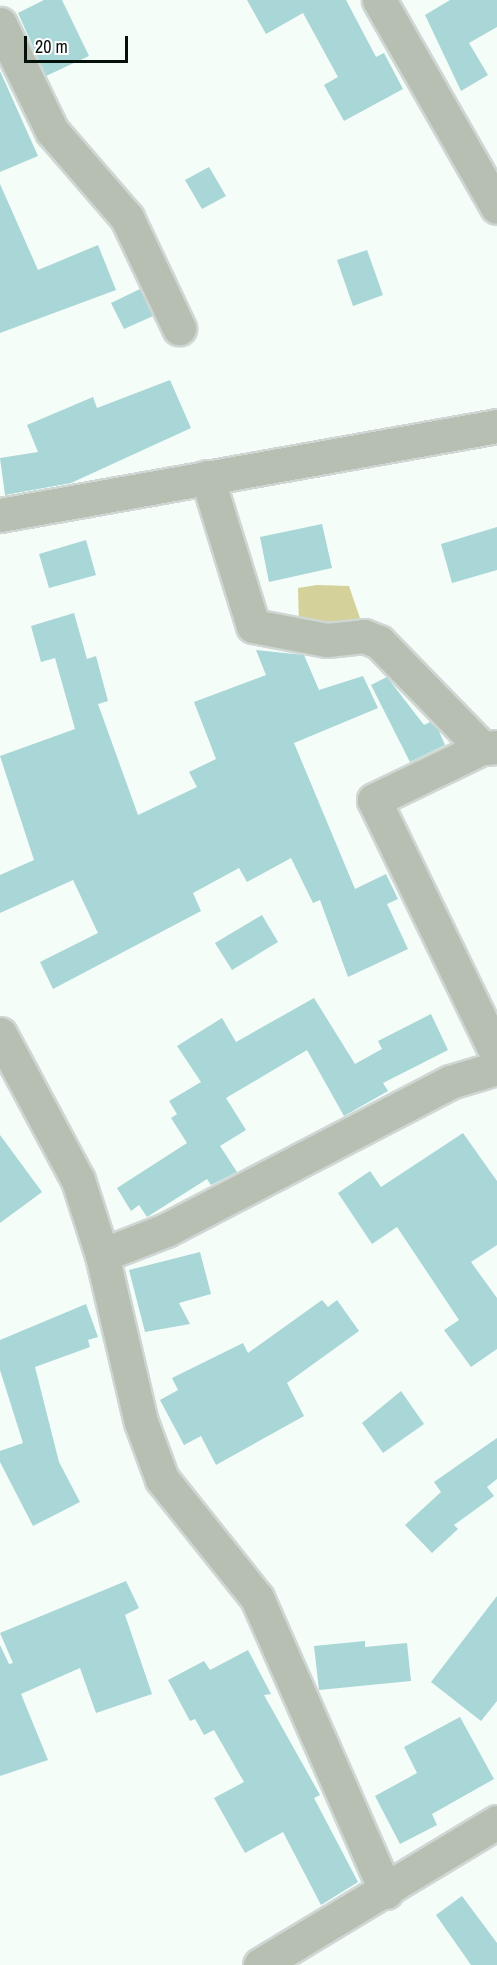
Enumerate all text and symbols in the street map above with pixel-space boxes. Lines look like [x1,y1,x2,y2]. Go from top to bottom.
scale bar [27,24,130,62]
text: 20 m [35,34,68,59]

